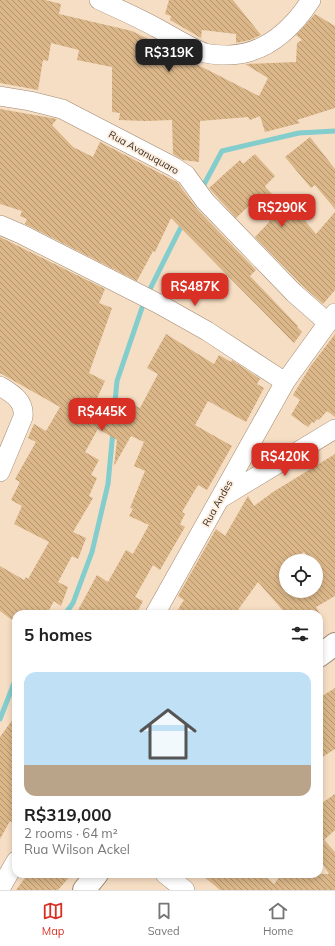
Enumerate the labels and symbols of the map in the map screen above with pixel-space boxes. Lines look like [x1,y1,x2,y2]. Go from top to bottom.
pin: R$319K [136,39,202,73]
street label: Rua Avanuquaro [106,128,181,177]
pin: R$290K [249,194,315,228]
pin: R$487K [162,273,228,307]
pin: R$445K [69,398,135,432]
pin: R$420K [252,443,318,477]
street label: Rua Andes [199,478,235,529]

